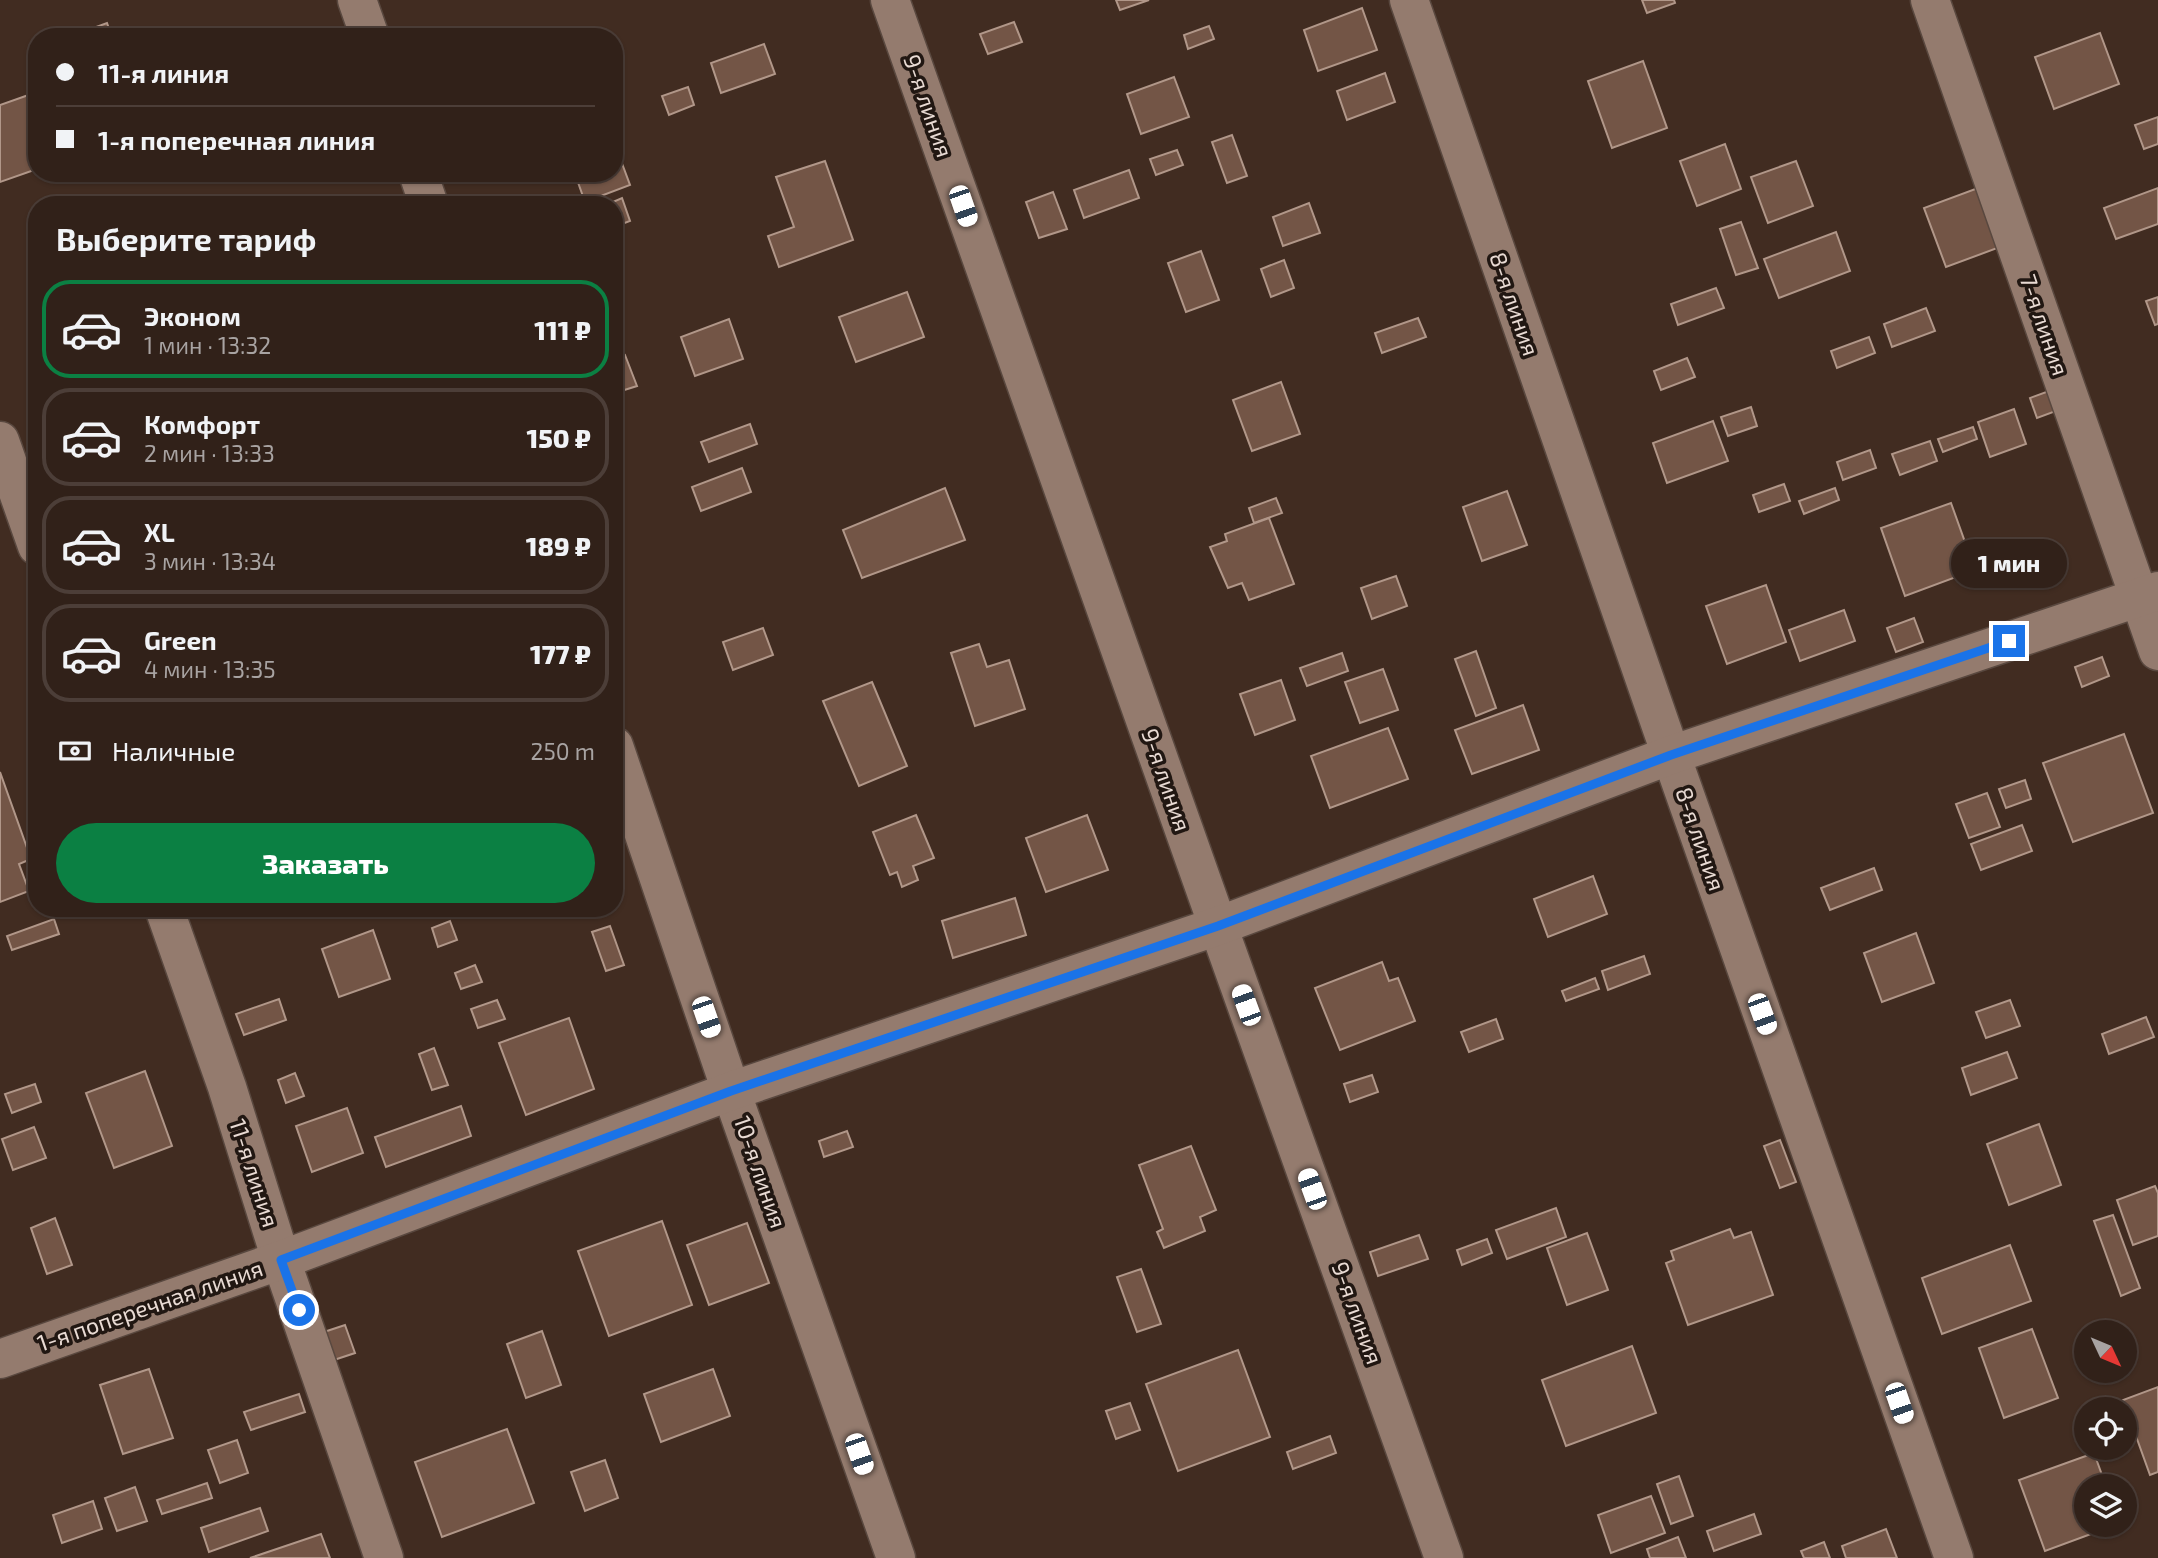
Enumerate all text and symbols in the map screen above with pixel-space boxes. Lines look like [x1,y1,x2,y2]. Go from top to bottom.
street label: 9-я линия [898,51,960,161]
text: 11-я линия [98,57,229,88]
text: 1-я поперечная линия [98,124,375,155]
car [947,183,980,229]
text: Выберите тариф [56,219,316,257]
street label: 8-я линия [1484,248,1546,359]
street label: 7-я линия [2015,270,2075,379]
icon: car [60,298,123,361]
text: Эконом [144,300,241,331]
text: 111 ₽ [534,314,591,345]
text: 1 мин · 13:32 [144,331,271,359]
icon: car [60,406,123,469]
text: Комфорт [144,408,260,439]
text: 150 ₽ [526,422,591,453]
text: 2 мин · 13:33 [144,439,275,467]
icon: car [60,514,123,577]
text: XL [144,516,175,547]
text: 189 ₽ [526,530,591,561]
callout: 1 мин [1951,540,2067,588]
text: 3 мин · 13:34 [144,547,276,575]
text: 1 мин [1978,549,2040,577]
icon: car [60,622,123,685]
text: Green [144,624,217,655]
route end [1993,625,2025,657]
text: 177 ₽ [530,638,591,669]
text: 4 мин · 13:35 [144,655,276,683]
street label: 9-я линия [1136,725,1198,835]
icon: cash [56,732,94,770]
text: Наличные [112,735,235,766]
text: 250 m [531,737,595,765]
street label: 8-я линия [1670,783,1732,894]
button: Заказать [56,823,595,903]
car [1229,982,1264,1028]
car [1745,991,1780,1037]
car [690,994,723,1040]
street label: 10-я линия [729,1112,793,1231]
street label: 11-я линия [224,1115,286,1230]
car [1295,1166,1330,1212]
street label: 1-я поперечная линия [33,1253,266,1357]
street label: 9-я линия [1327,1258,1389,1368]
route start [283,1294,315,1326]
north arrow [2074,1320,2137,1382]
map controls [2074,1320,2137,1537]
car [1883,1380,1916,1426]
button: locate [2074,1397,2137,1460]
car [843,1431,876,1477]
button: layers [2074,1474,2137,1537]

